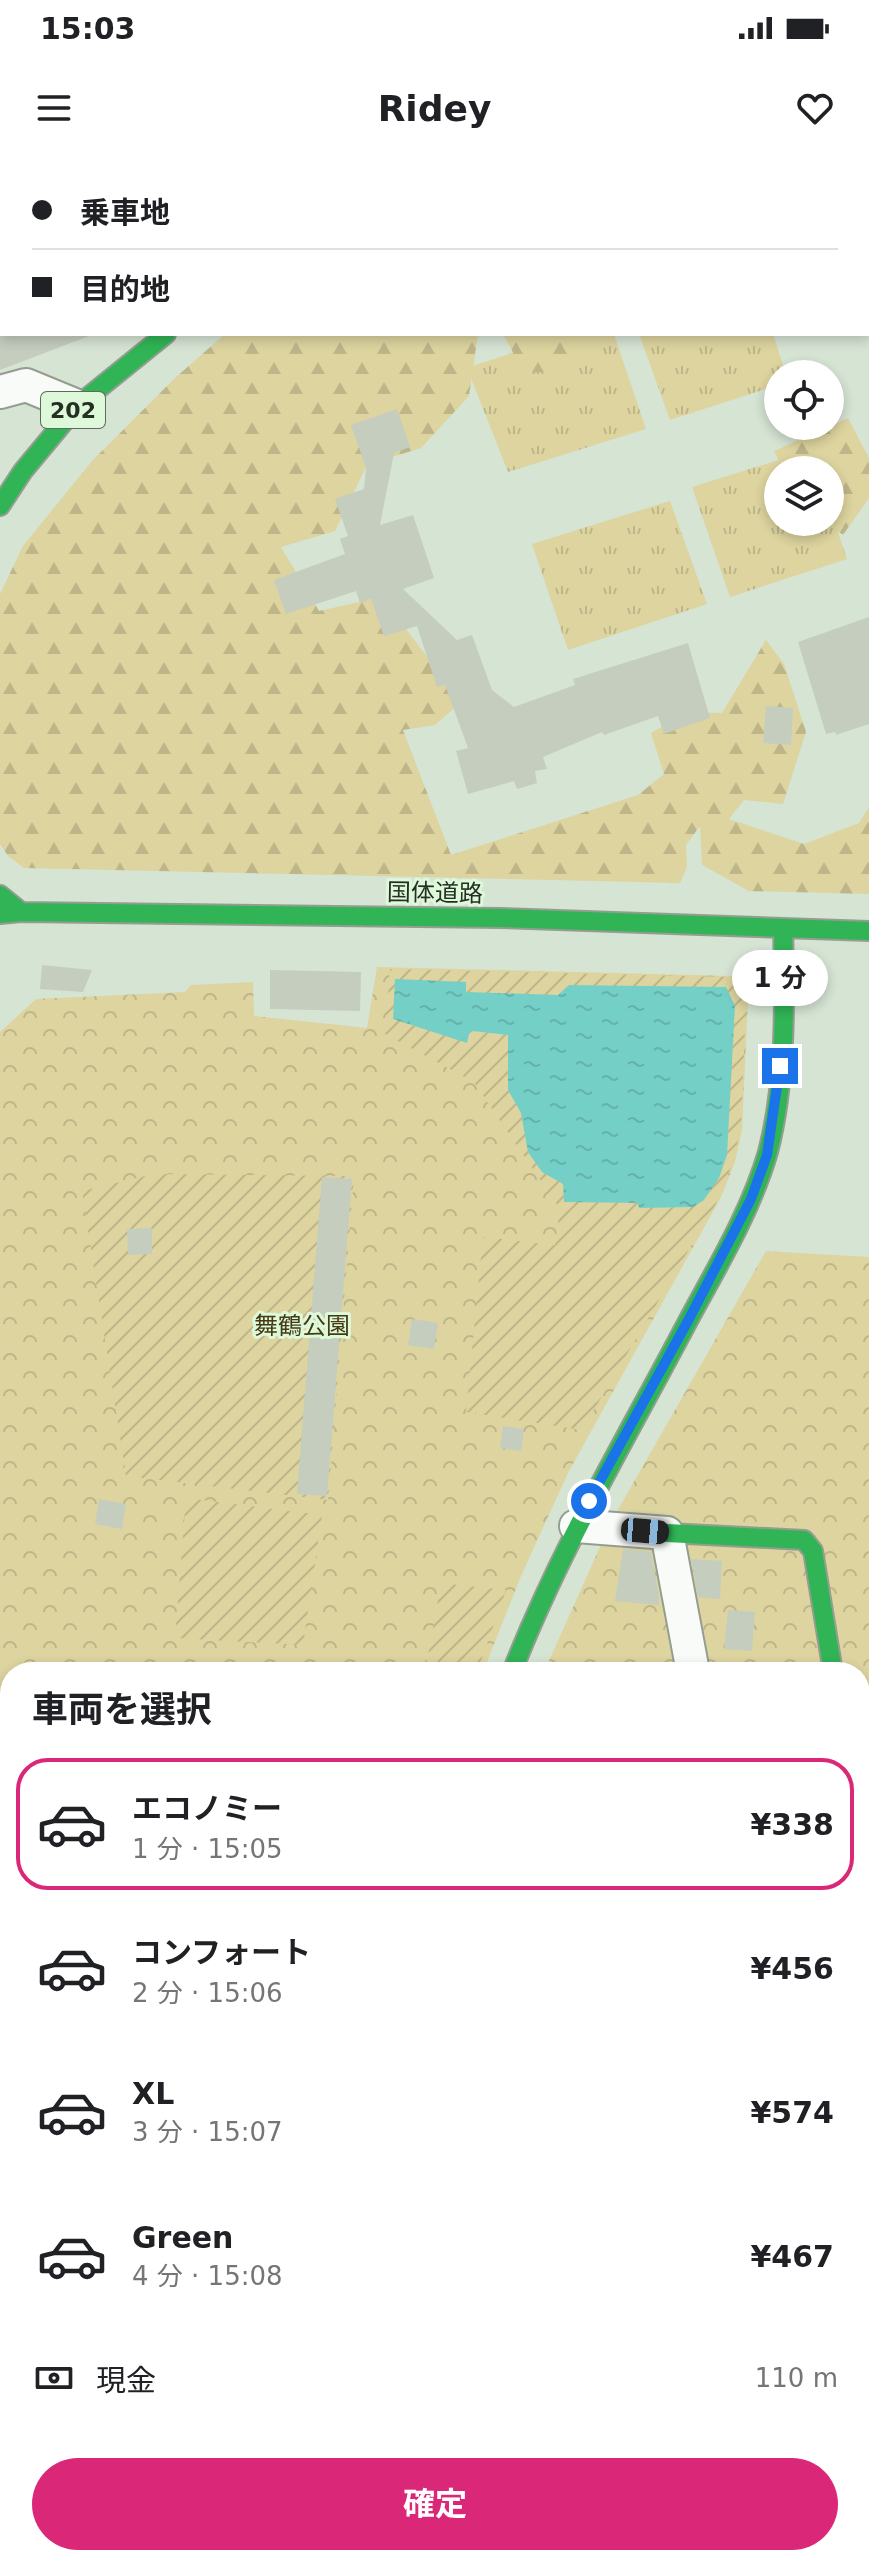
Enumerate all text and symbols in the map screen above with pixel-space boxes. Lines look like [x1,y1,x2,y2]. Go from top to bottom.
text: 15:03 [40,11,136,46]
icon: menu [32,86,76,130]
icon: heart [793,86,837,130]
text: Ridey [378,88,491,129]
text: 乗車地 [80,195,170,230]
text: 目的地 [80,272,170,307]
map controls [764,360,844,536]
button: locate [764,360,844,440]
road number: 202 [41,392,105,428]
button: layers [764,456,844,536]
street label: 国体道路 [387,878,483,908]
callout: 1 分 [732,950,828,1006]
text: 1 分 [753,963,807,993]
route end [762,1048,798,1084]
park label: 舞鶴公園 [254,1312,350,1340]
route start [571,1483,607,1519]
car [620,1517,670,1545]
text: 車両を選択 [32,1689,212,1730]
icon: car [36,1788,108,1860]
text: エコノミー [132,1791,282,1826]
text: ¥338 [751,1807,834,1842]
text: 1 分 · 15:05 [132,1834,283,1864]
icon: car [36,1932,108,2004]
text: コンフォート [132,1935,311,1970]
text: ¥456 [751,1951,834,1986]
text: 2 分 · 15:06 [132,1978,283,2008]
icon: car [36,2076,108,2148]
text: XL [132,2076,174,2111]
text: ¥574 [751,2095,834,2130]
text: 3 分 · 15:07 [132,2117,283,2147]
icon: car [36,2220,108,2292]
text: Green [132,2220,233,2255]
text: ¥467 [751,2239,834,2274]
text: 4 分 · 15:08 [132,2261,283,2291]
icon: cash [32,2356,76,2400]
text: 現金 [96,2363,156,2398]
text: 110 m [755,2363,838,2393]
button: 確定 [32,2458,838,2550]

